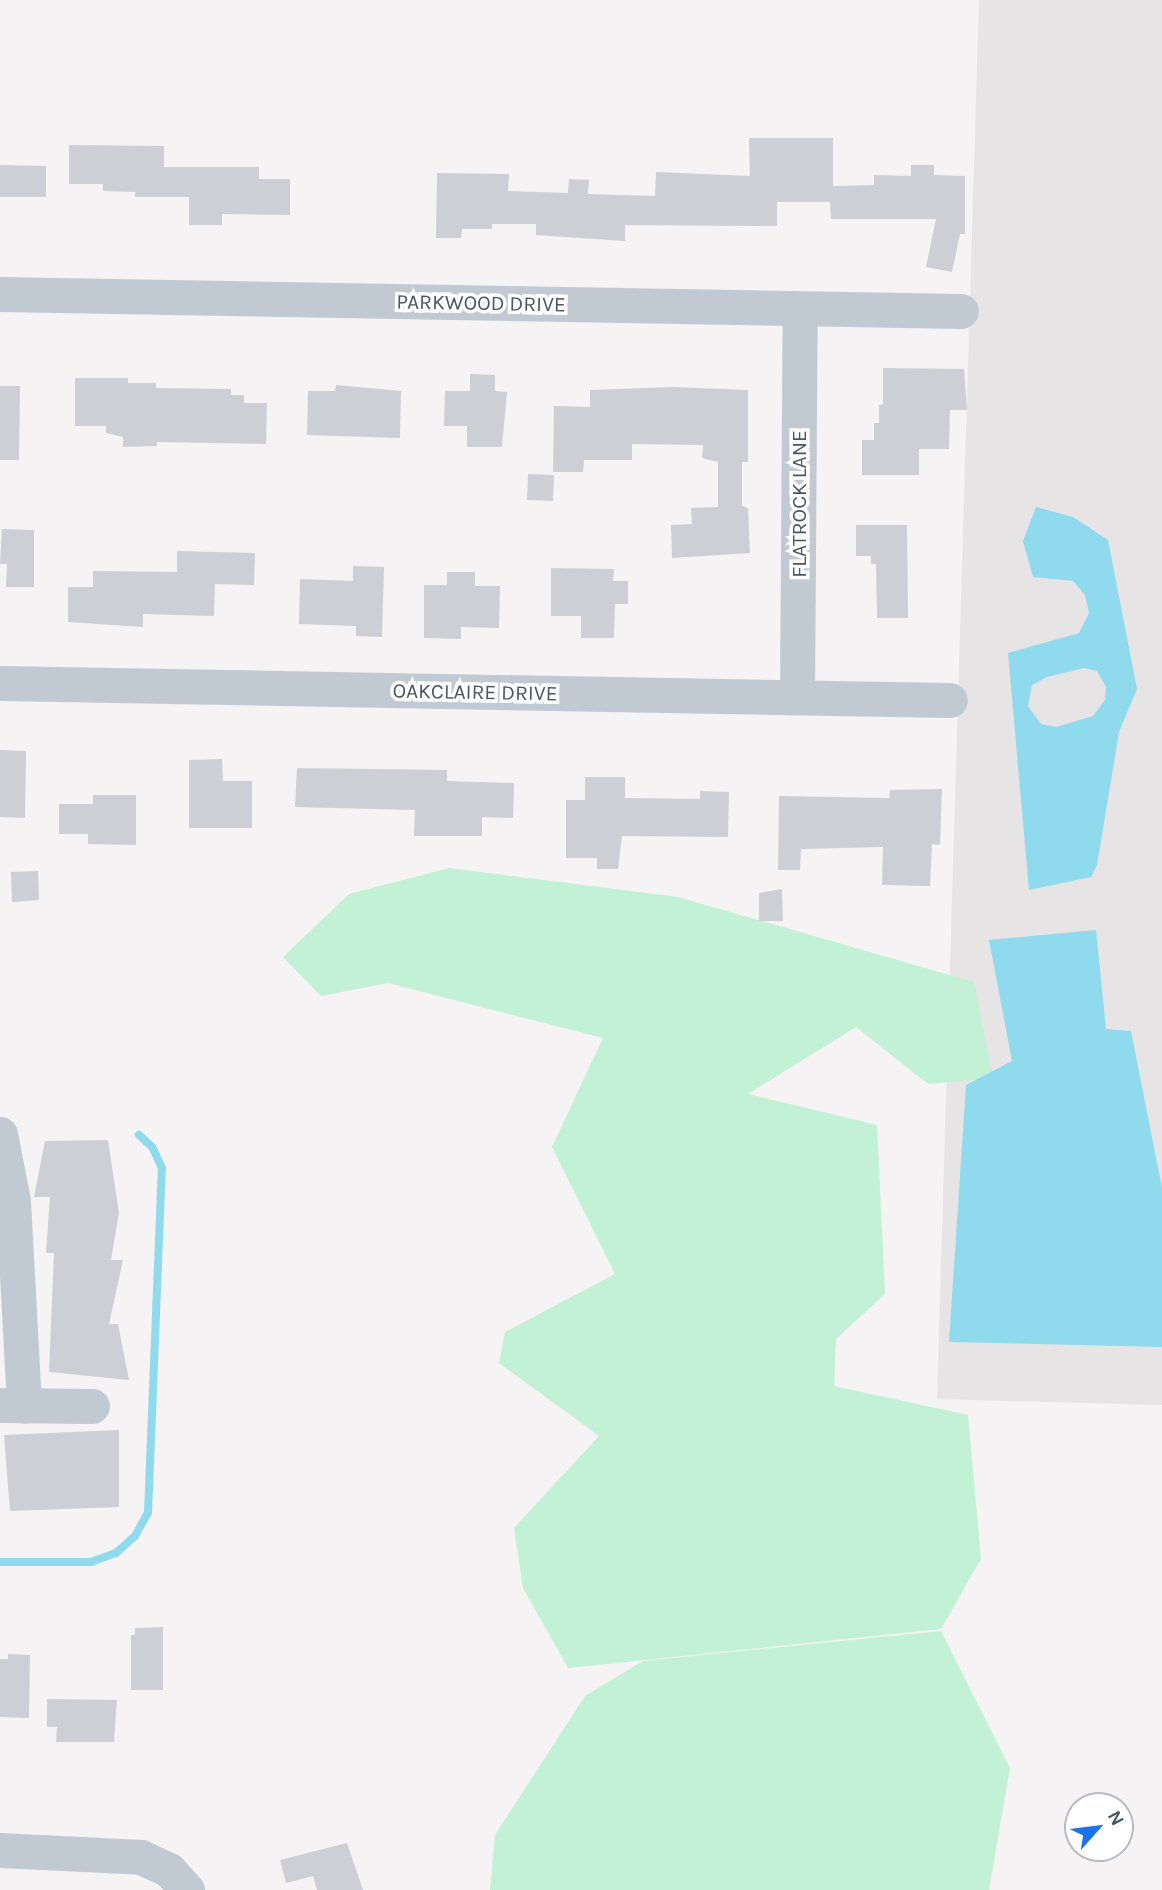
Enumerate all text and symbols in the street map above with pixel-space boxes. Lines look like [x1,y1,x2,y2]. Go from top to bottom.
street label: PARKWOOD DRIVE [396,289,566,317]
street label: FLATROCK LANE [786,430,812,578]
street label: OAKCLAIRE DRIVE [392,678,558,706]
north arrow [1064,1792,1134,1862]
text: N [1103,1807,1129,1829]

